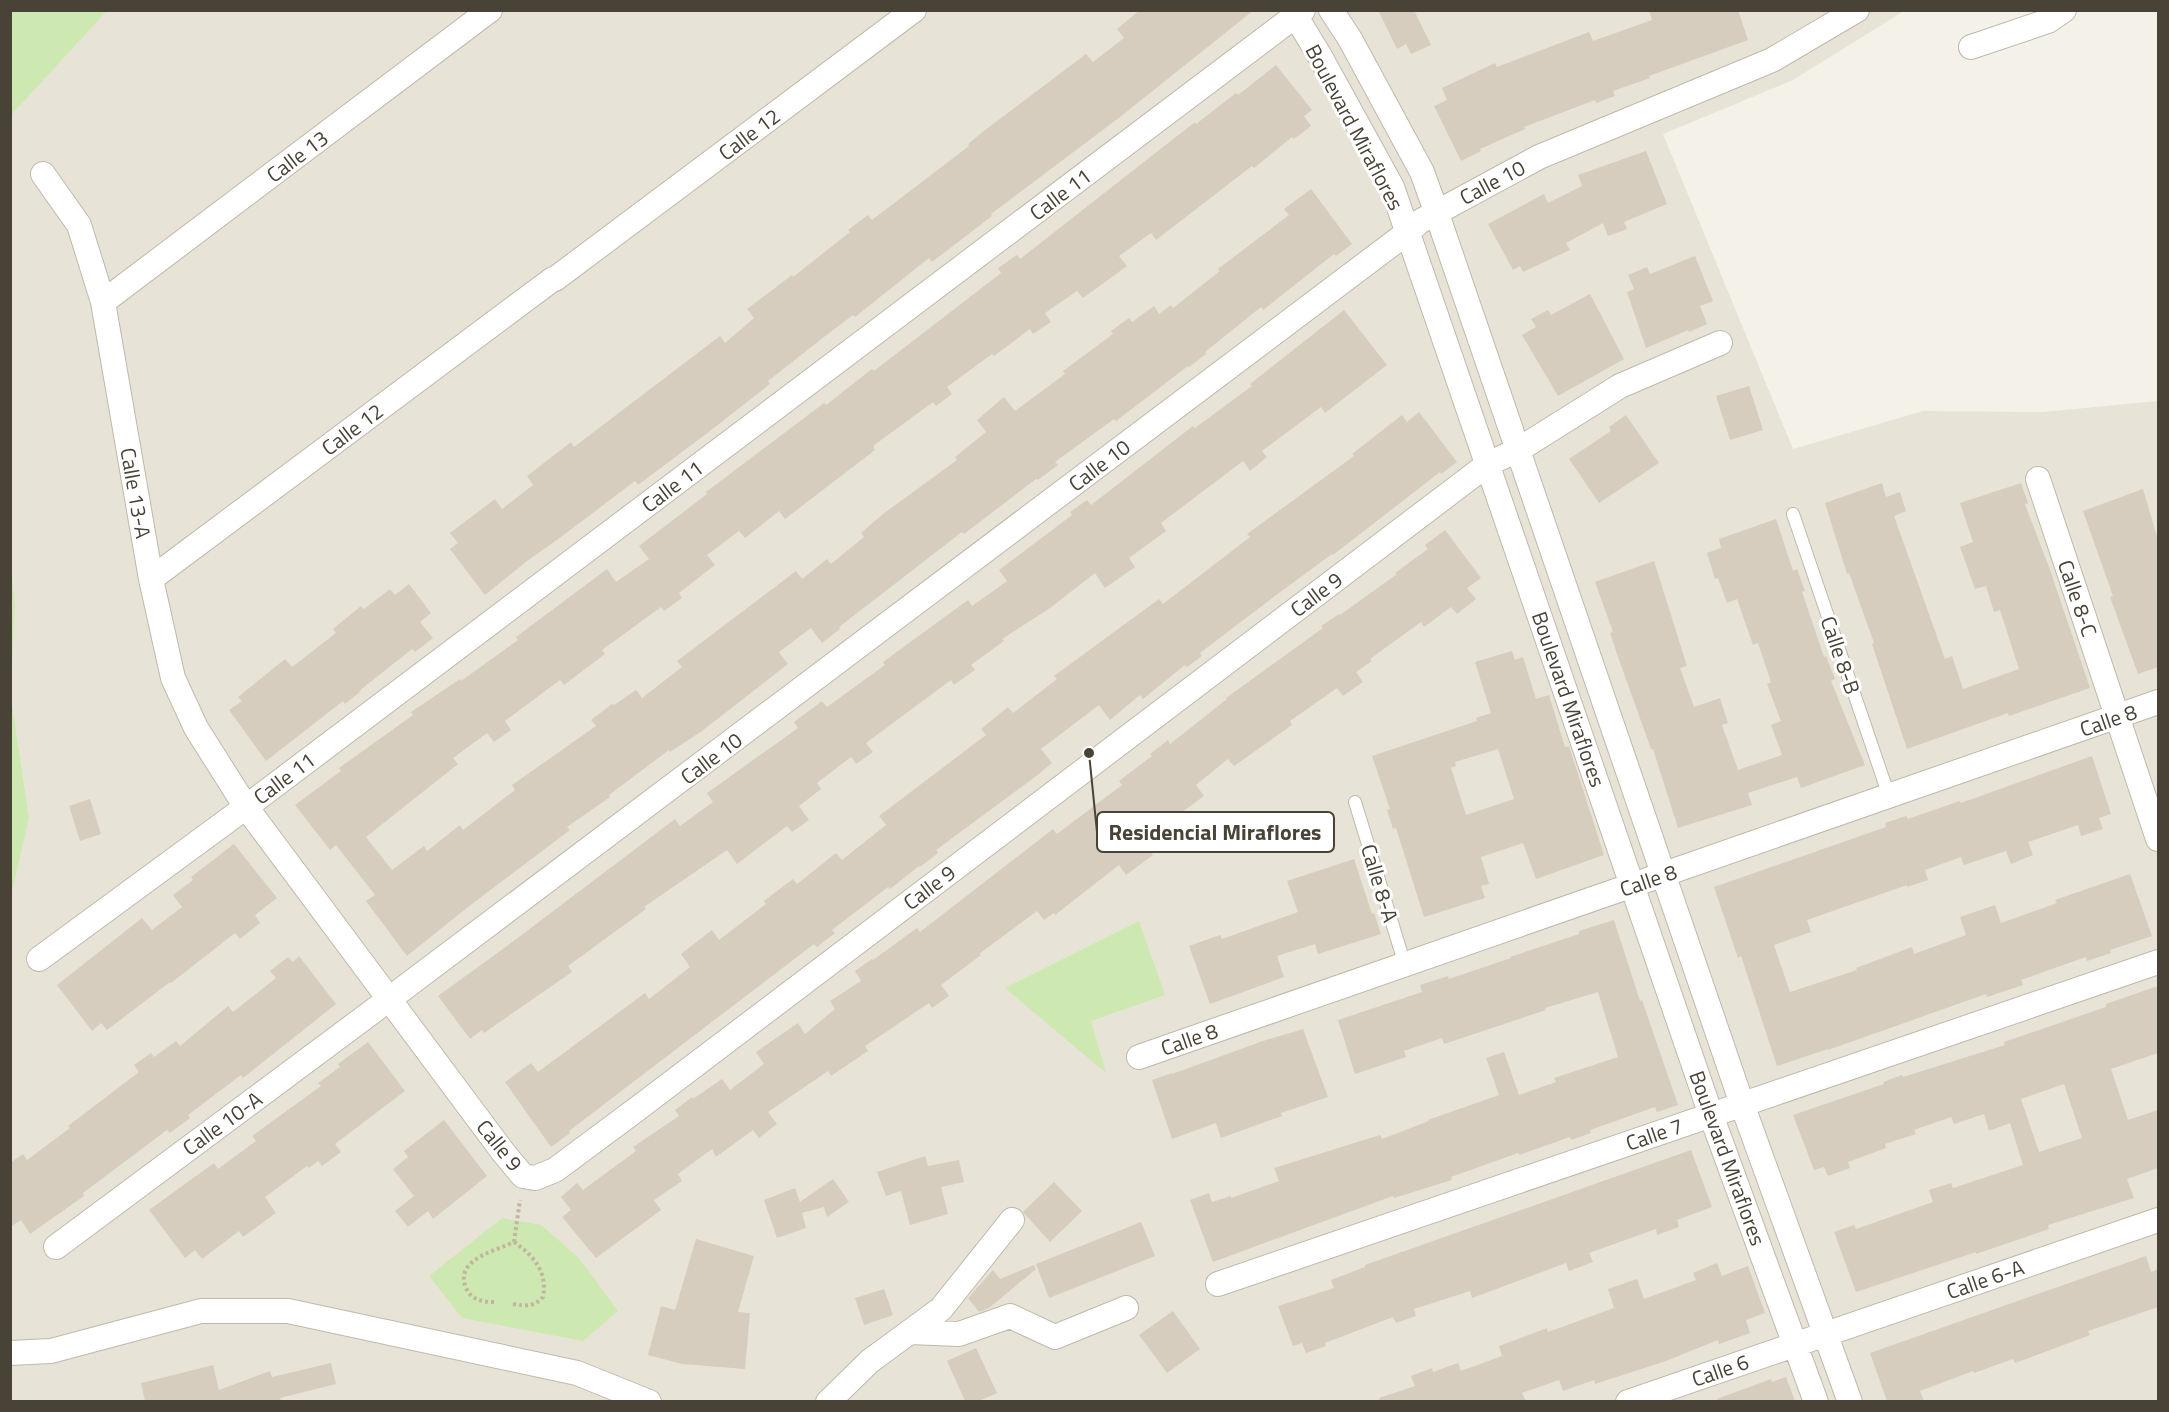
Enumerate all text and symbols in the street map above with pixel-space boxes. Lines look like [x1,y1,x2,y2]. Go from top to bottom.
street label: Boulevard Miraflores [1298,38,1412,216]
street label: Calle 12 [711,100,787,168]
street label: Calle 13 [259,122,335,190]
street label: Calle 10 [1453,151,1531,213]
street label: Calle 11 [1022,160,1098,228]
street label: Calle 12 [314,395,390,463]
street label: Calle 10 [1061,431,1137,499]
street label: Calle 13-A [112,445,160,541]
street label: Calle 11 [634,452,710,520]
street label: Calle 8-C [2050,555,2106,641]
street label: Calle 9 [1283,564,1349,624]
street label: Boulevard Miraflores [1524,607,1614,791]
street label: Calle 8-B [1813,612,1869,698]
street label: Calle 8 [2075,695,2141,745]
street label: Calle 10 [673,724,749,792]
street label: Calle 11 [246,744,322,812]
callout: Residencial Miraflores [1097,812,1334,852]
text: Residencial Miraflores [1109,815,1321,849]
street label: Calle 8-A [1353,840,1407,926]
street label: Calle 8 [1615,855,1681,905]
street label: Calle 9 [896,857,962,917]
street label: Calle 8 [1156,1014,1222,1064]
street label: Boulevard Miraflores [1682,1066,1774,1250]
street label: Calle 10-A [175,1083,269,1163]
street label: Calle 7 [1621,1109,1687,1159]
street label: Calle 9 [469,1112,531,1178]
street label: Calle 6-A [1942,1251,2029,1307]
street label: Calle 6 [1687,1345,1753,1395]

